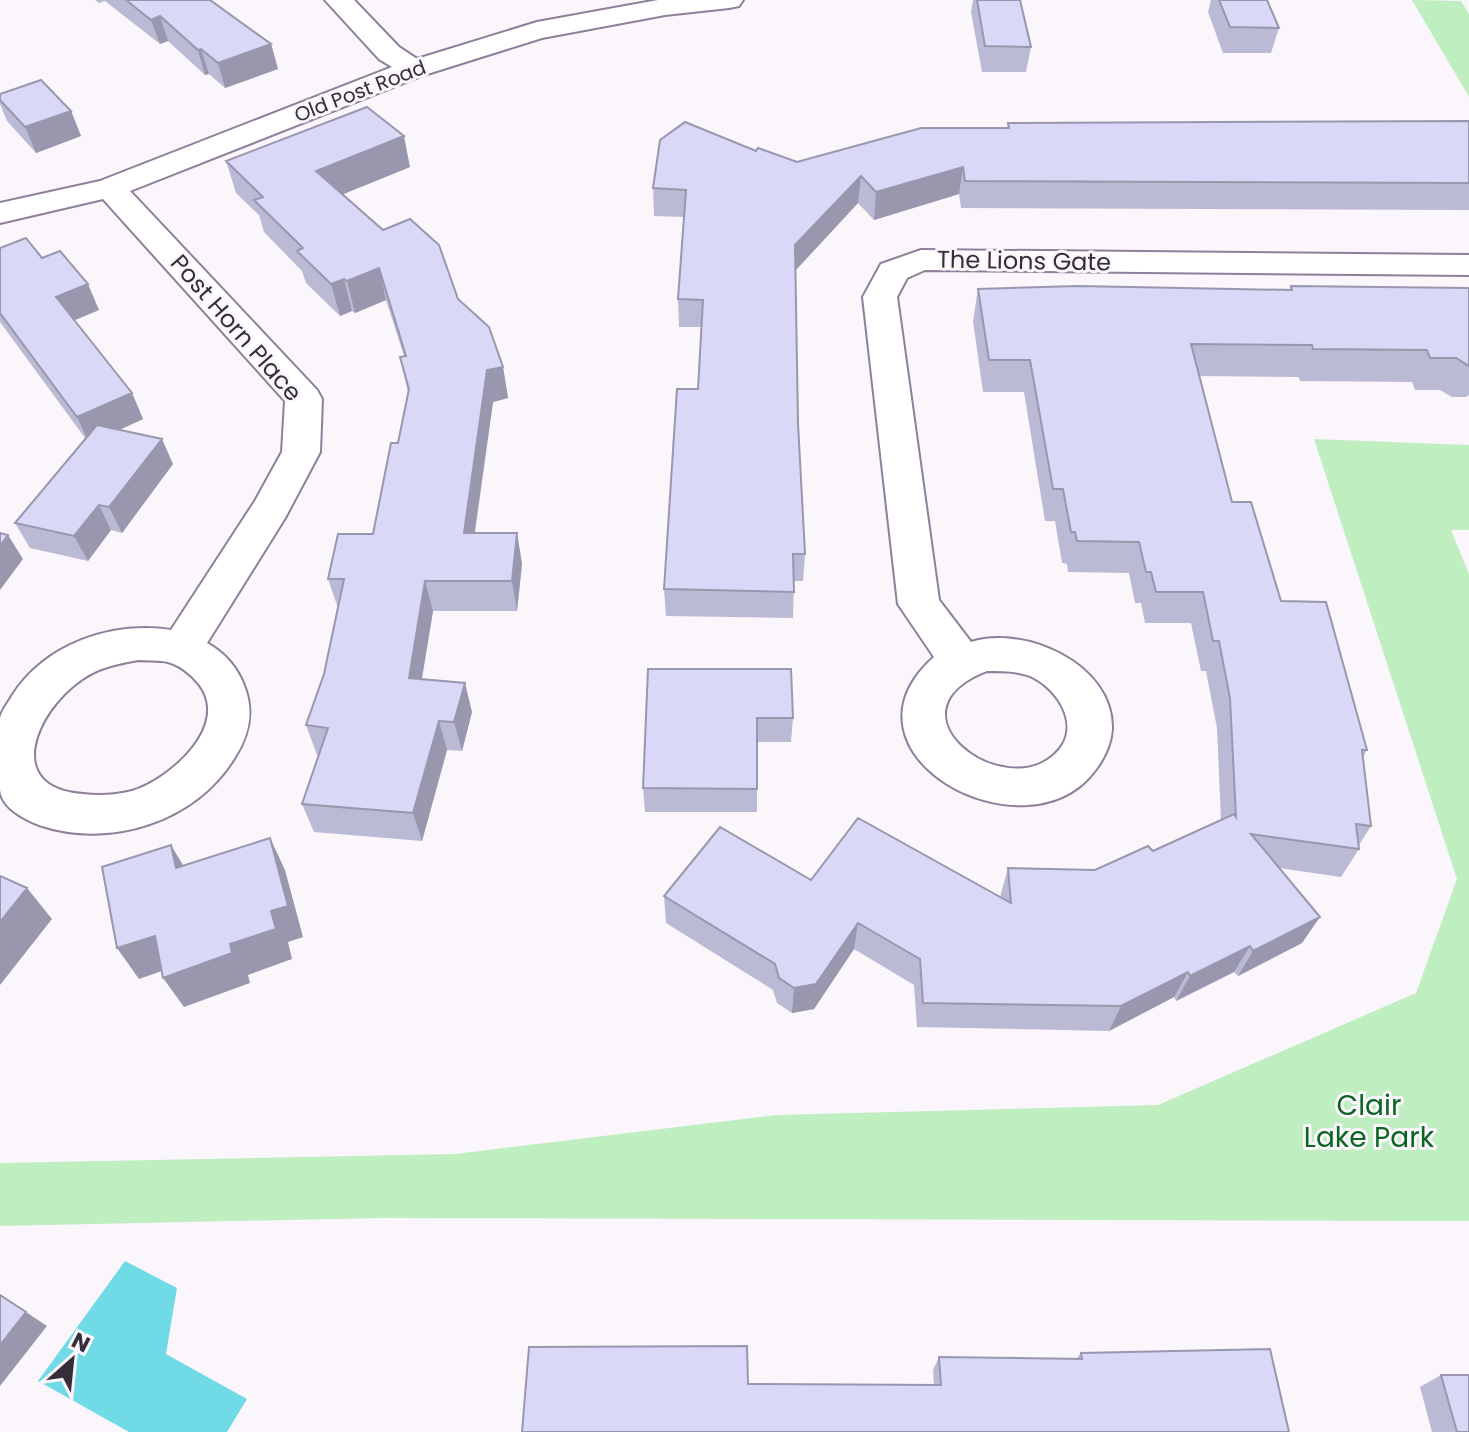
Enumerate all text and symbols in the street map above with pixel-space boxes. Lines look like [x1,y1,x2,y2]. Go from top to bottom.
street label: Old Post Road [290,53,430,129]
street label: The Lions Gate [937,242,1111,279]
street label: Post Horn Place [163,247,310,408]
park label: Clair Lake Park [1304,1086,1435,1157]
north arrow [32,1320,112,1400]
text: N [66,1325,95,1360]

